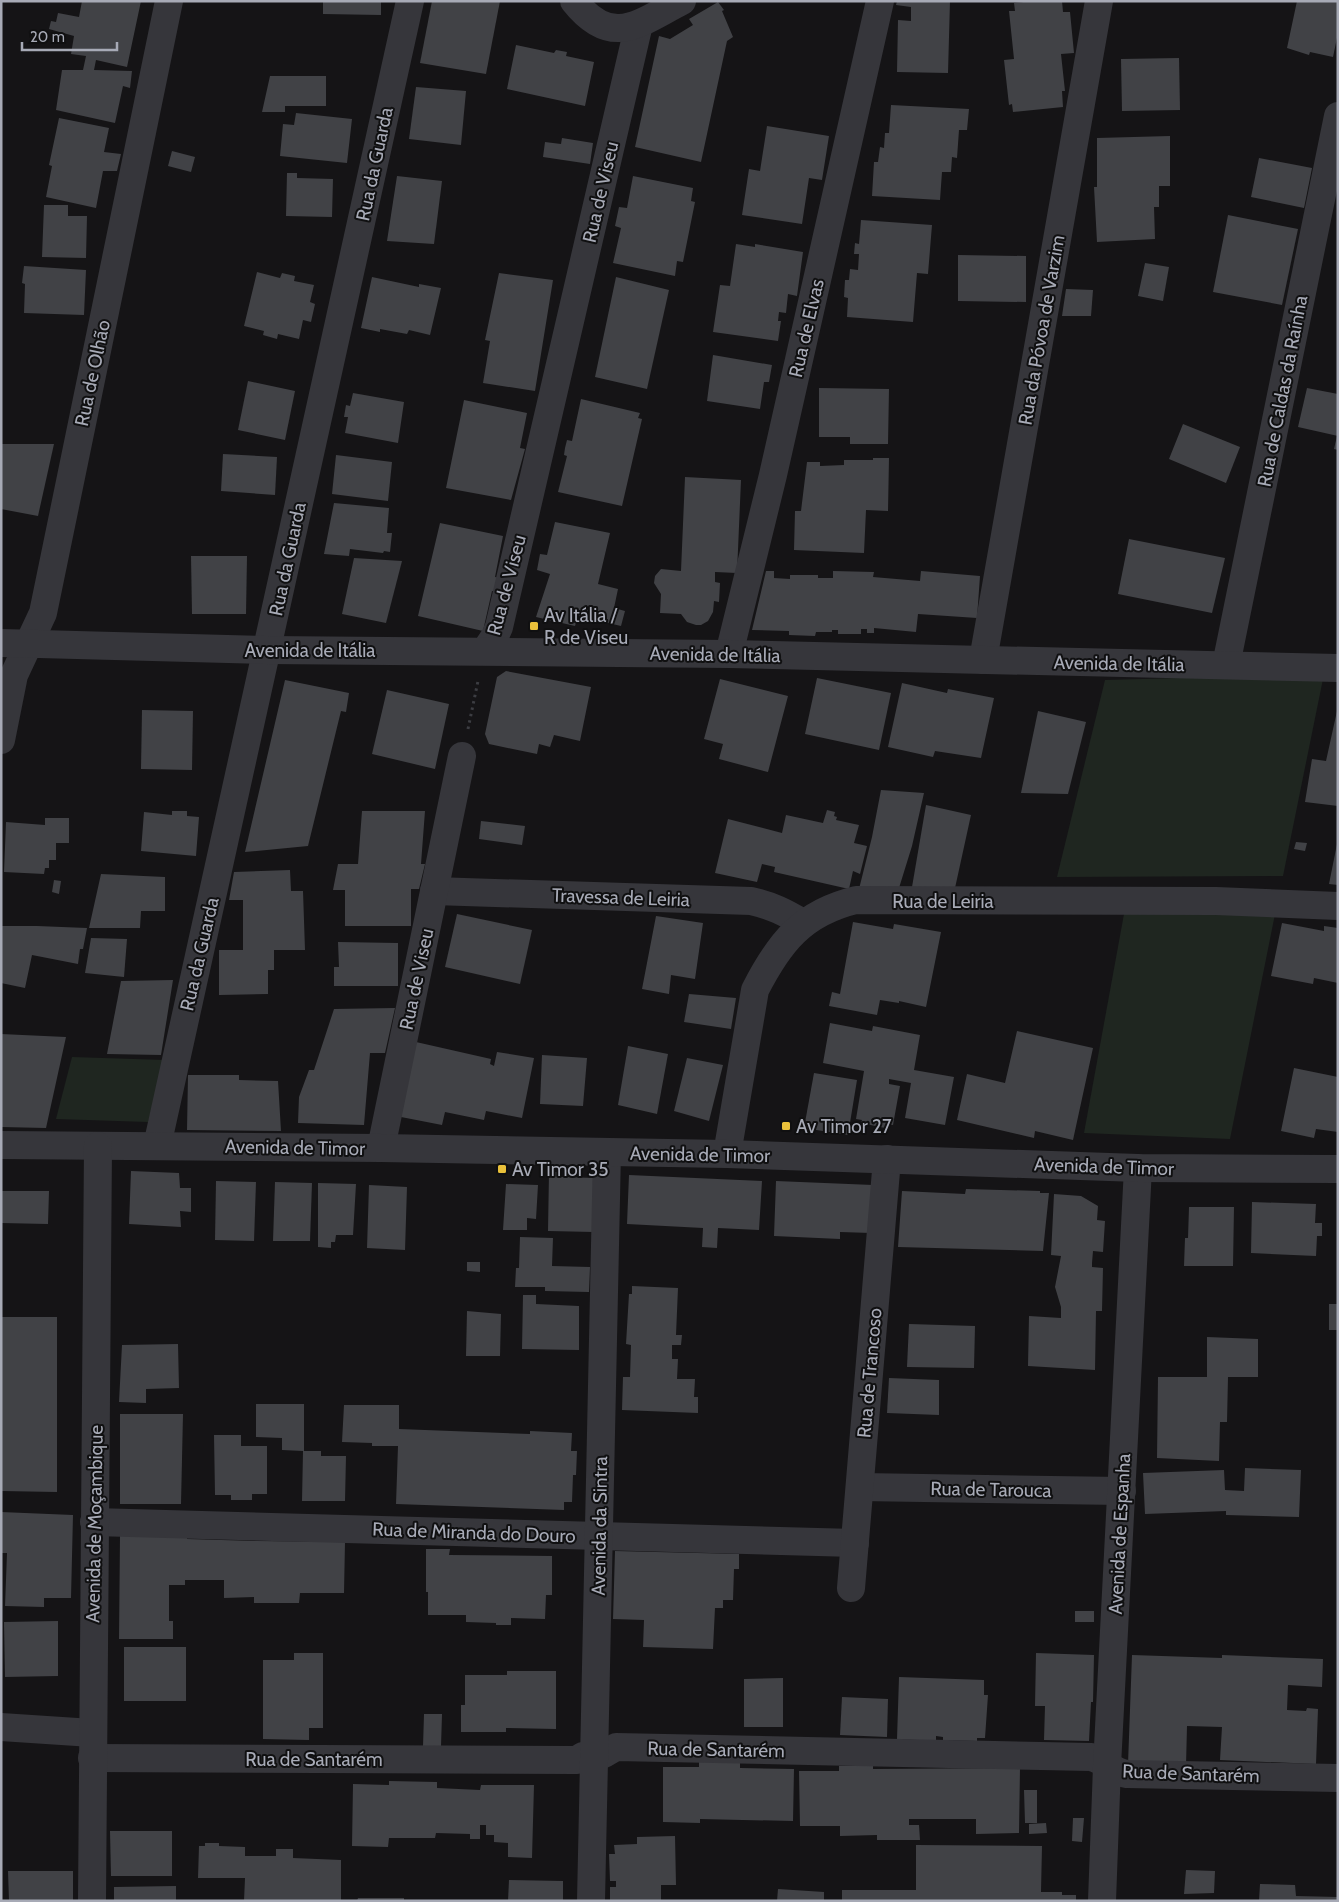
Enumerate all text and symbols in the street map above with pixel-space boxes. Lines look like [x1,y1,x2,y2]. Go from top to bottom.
scale bar [22,20,118,52]
text: 20 m [30,28,65,46]
street label: Rua da Guarda [351,105,398,223]
street label: Rua de Viseu [578,139,623,245]
street label: Rua da Póvoa de Varzim [1013,233,1070,427]
street label: Rua de Elvas [784,277,829,380]
street label: Rua de Caldas da Raínha [1253,293,1312,489]
street label: Rua de Olhão [70,318,115,428]
street label: Rua da Guarda [264,500,311,618]
street label: Rua de Viseu [482,532,531,638]
place label: Av Itália / R de Viseu [544,604,628,649]
marker: Av Itália / R de Viseu [528,620,540,632]
street label: Avenida de Itália [245,639,375,662]
street label: Avenida de Itália [649,642,781,667]
street label: Avenida de Itália [1053,651,1185,676]
street label: Travessa de Leiria [552,884,690,911]
street label: Rua de Leiria [892,890,994,913]
street label: Rua da Guarda [175,895,224,1013]
street label: Rua de Viseu [395,926,438,1032]
place label: Av Timor 27 [796,1115,892,1138]
marker: Av Timor 27 [780,1120,792,1132]
street label: Avenida de Timor [225,1135,365,1160]
street label: Avenida de Timor [630,1142,770,1167]
street label: Avenida de Timor [1034,1153,1174,1180]
place label: Av Timor 35 [512,1158,609,1181]
marker: Av Timor 35 [496,1163,508,1175]
street label: Rua de Trancoso [852,1307,887,1439]
street label: Avenida de Moçambique [81,1425,108,1623]
street label: Avenida de Espanha [1104,1453,1135,1615]
street label: Avenida da Sintra [587,1456,612,1596]
street label: Rua de Tarouca [930,1477,1052,1502]
street label: Rua de Miranda do Douro [372,1517,576,1548]
street label: Rua de Santarém [647,1737,785,1762]
street label: Rua de Santarém [245,1748,383,1771]
street label: Rua de Santarém [1122,1760,1260,1787]

